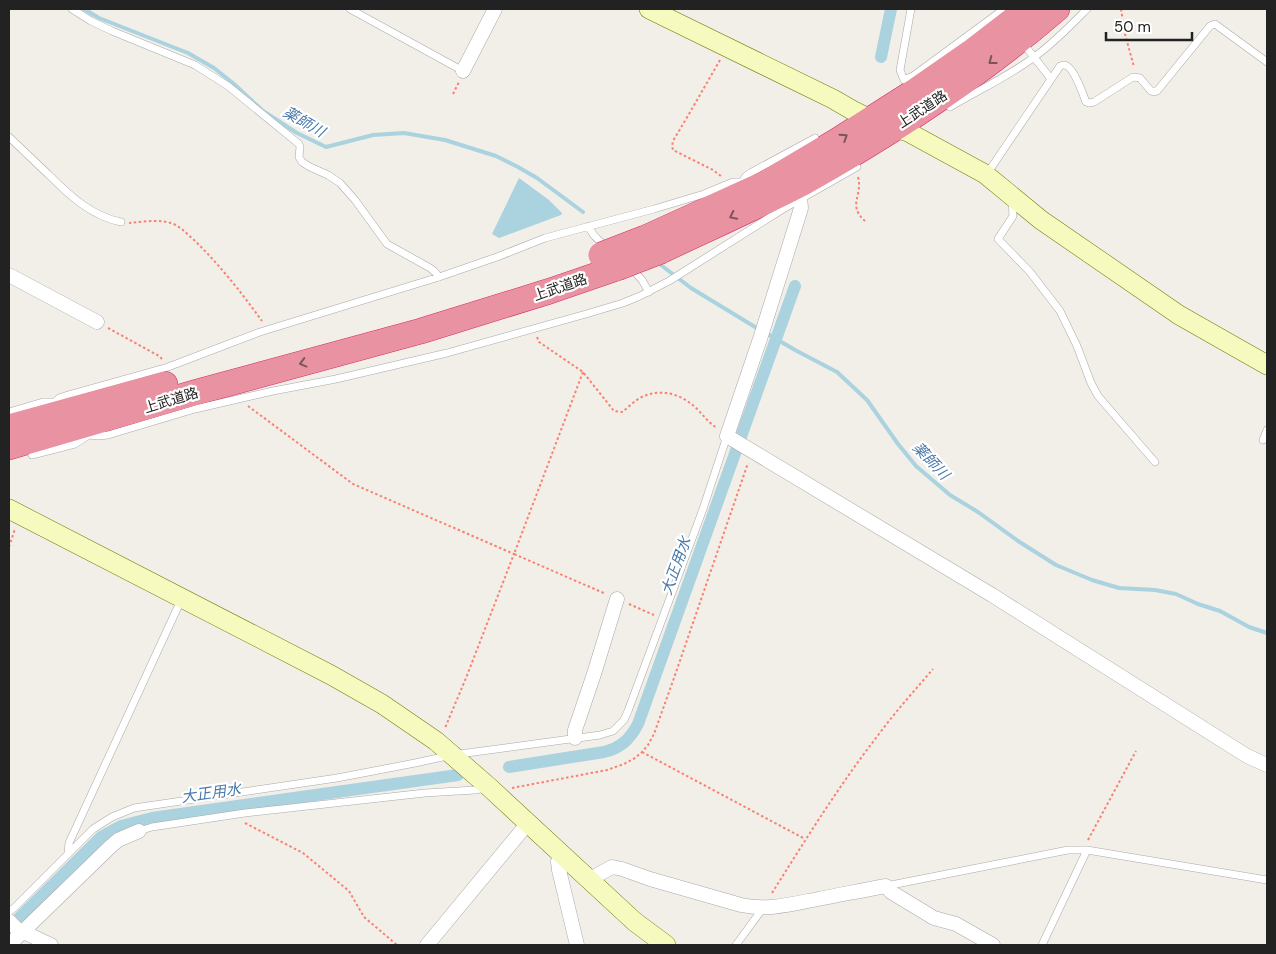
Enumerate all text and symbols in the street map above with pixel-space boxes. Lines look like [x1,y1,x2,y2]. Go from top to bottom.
scale bar [1106,10,1192,42]
text: 50 m [1114,17,1151,37]
one-way arrow [989,55,998,63]
street label: 上武道路 [894,86,950,132]
water label: 薬師川 [280,102,330,143]
one-way arrow [838,134,847,143]
one-way arrow [729,210,738,221]
street label: 上武道路 [531,269,589,305]
one-way arrow [298,357,307,368]
street label: 上武道路 [142,383,200,417]
water label: 薬師川 [908,438,955,486]
water label: 大正用水 [656,533,696,598]
water label: 大正用水 [180,779,244,807]

